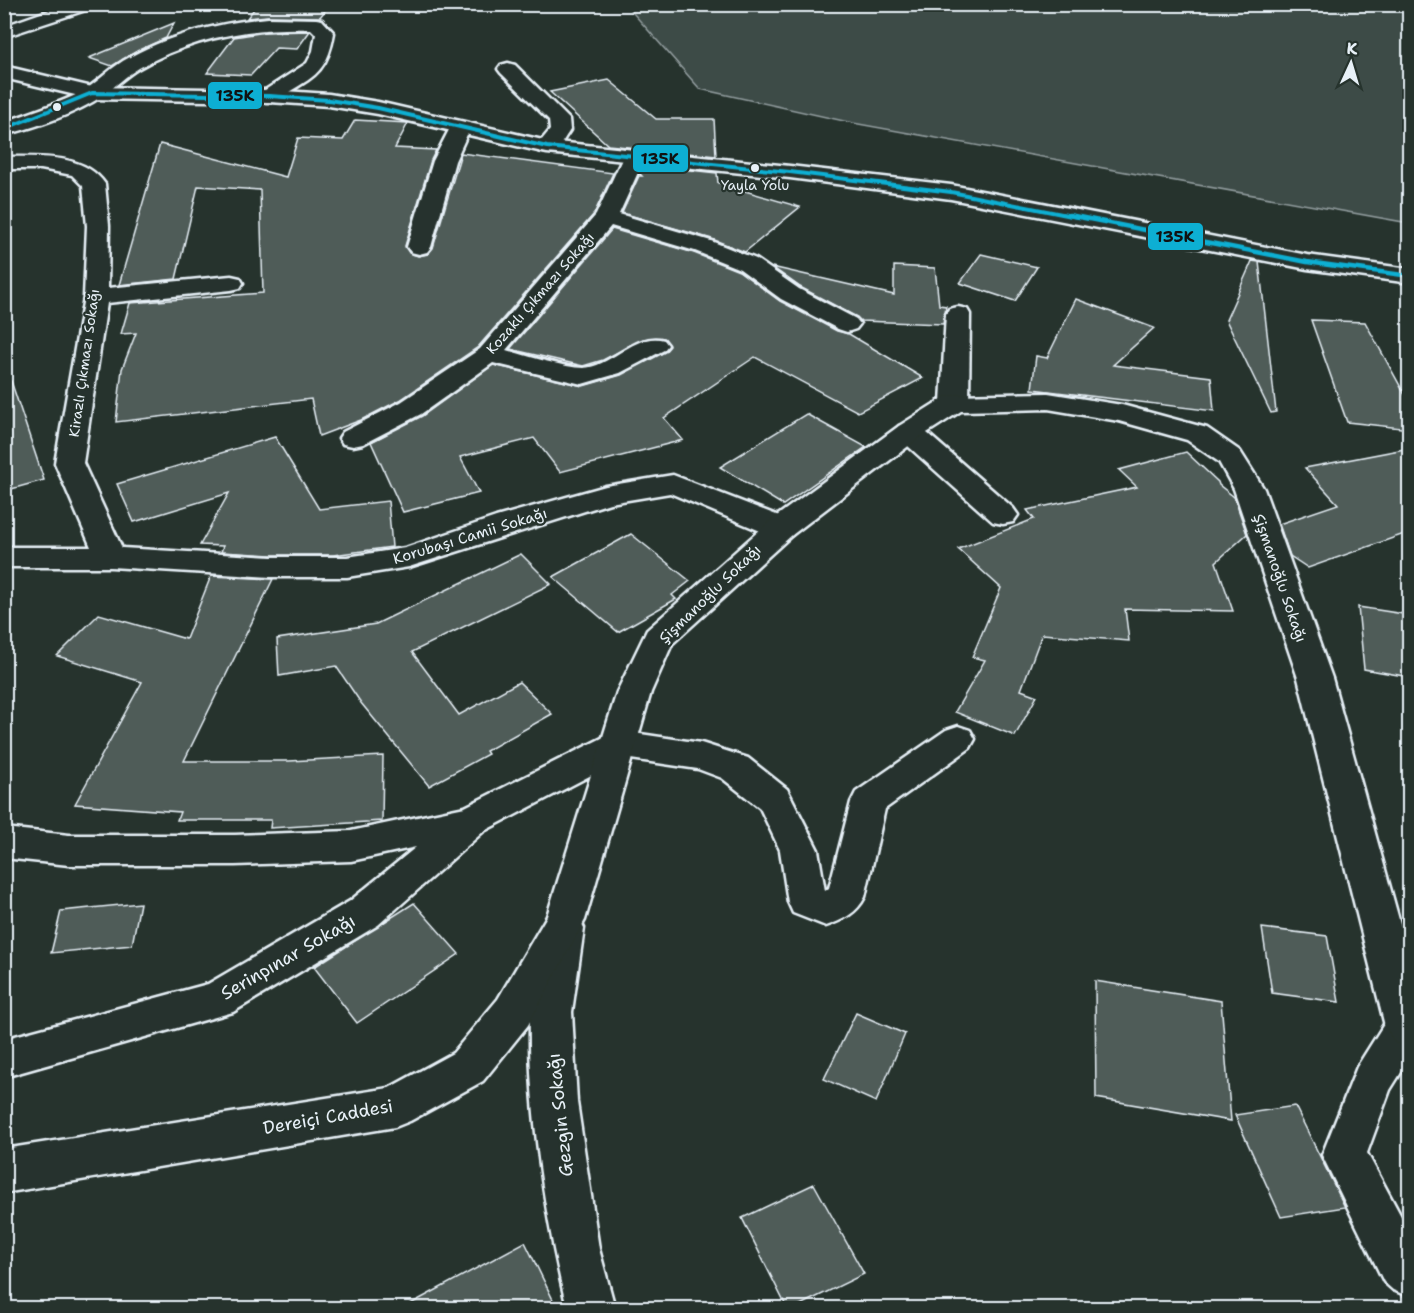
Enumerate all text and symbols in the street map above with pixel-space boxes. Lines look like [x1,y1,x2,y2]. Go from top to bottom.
north arrow [1321,33,1381,93]
text: K [1346,38,1358,59]
line badge: 135K [207,81,263,110]
text: 135K [216,85,255,106]
unlabelled marker [51,101,63,113]
line badge: 135K [632,144,689,173]
text: 135K [641,148,680,169]
marker: Yayla Yolu [749,162,761,174]
place label: Yayla Yolu [721,176,789,194]
line badge: 135K [1147,222,1204,251]
text: 135K [1156,226,1195,247]
street label: Kozaklı Çıkmazı Sokağı [482,228,598,358]
street label: Kirazlı Çıkmazı Sokağı [65,288,103,438]
street label: Korubaşı Camii Sokağı [390,503,550,569]
street label: Şişmanoğlu Sokağı [1249,511,1311,645]
street label: Şişmanoğlu Sokağı [655,540,765,648]
street label: Serinpınar Sokağı [216,909,360,1005]
street label: Gezgin Sokağı [542,1052,578,1178]
street label: Dereiçi Caddesi [261,1094,395,1140]

